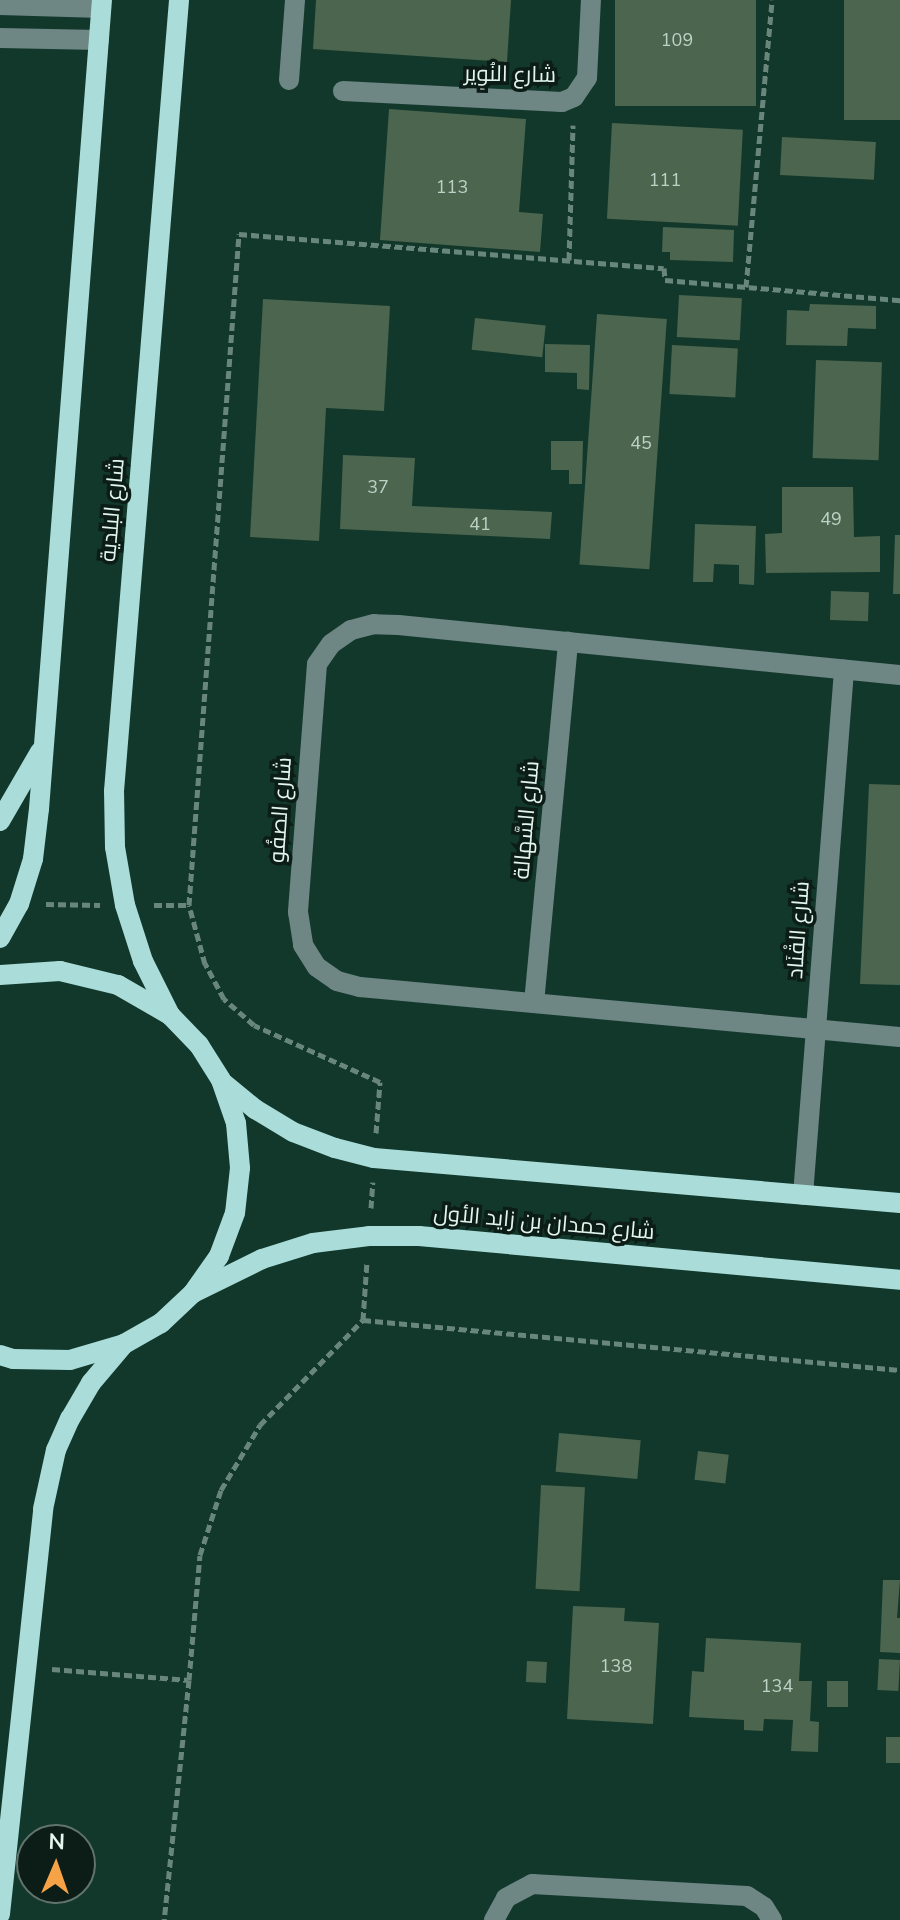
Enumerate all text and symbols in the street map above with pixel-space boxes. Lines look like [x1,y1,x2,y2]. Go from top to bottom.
house number: 109 [661,29,693,51]
street label: شارع النُوِير [464,61,556,89]
house number: 111 [649,169,681,191]
house number: 113 [436,176,468,198]
house number: 45 [630,432,652,454]
street label: شارع البلدية [95,457,131,563]
house number: 37 [367,476,389,498]
house number: 49 [820,508,842,530]
house number: 41 [469,513,491,535]
street label: شارع الصفُو [264,756,298,864]
street label: شارع السَّهالة [509,760,545,880]
street label: شارع القْنَاد [782,880,816,980]
street label: شارع حمدان بن زايد الأول [432,1200,656,1246]
house number: 138 [600,1655,632,1677]
house number: 134 [761,1675,793,1697]
north arrow [16,1824,96,1904]
text: N [48,1827,66,1857]

